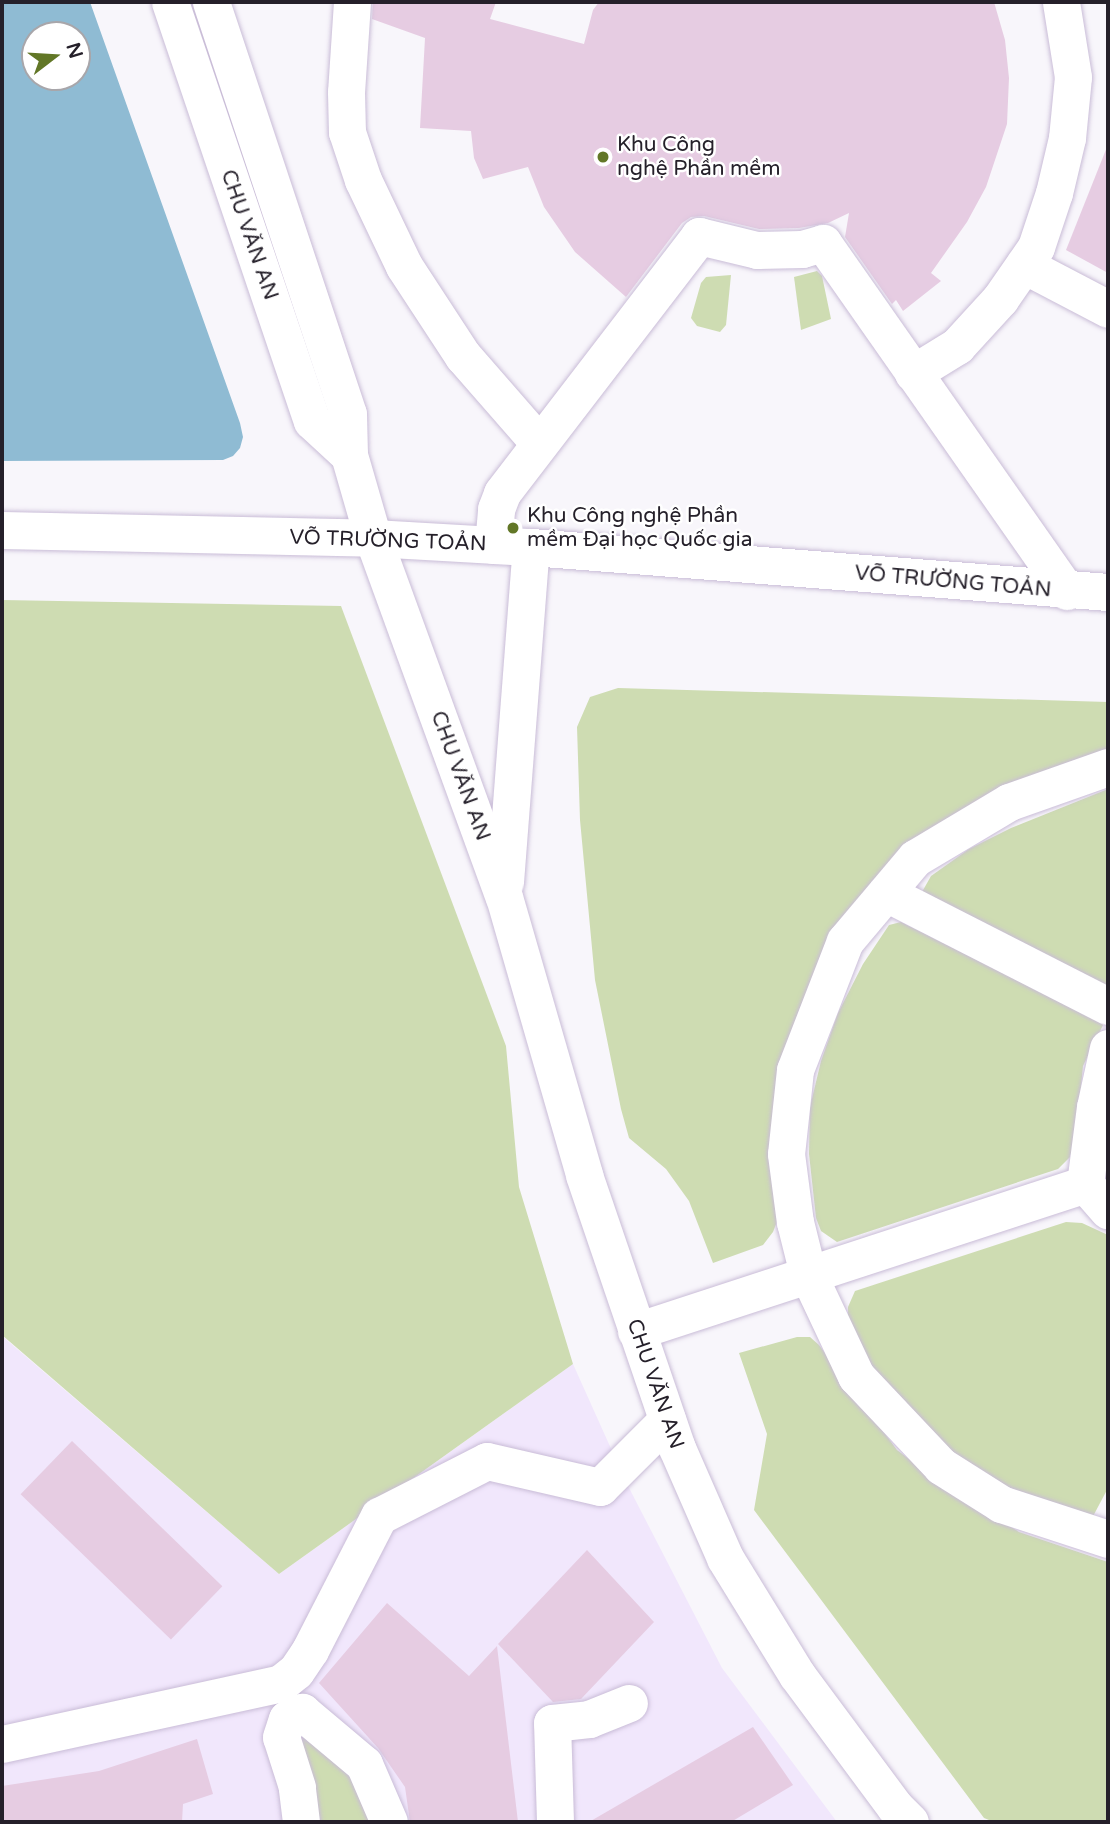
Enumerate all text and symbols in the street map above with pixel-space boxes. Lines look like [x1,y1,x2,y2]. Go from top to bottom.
north arrow [21,21,91,91]
text: N [61,40,87,61]
place label: Khu Công nghệ Phần mềm [617,132,780,182]
marker: Khu Công nghệ Phần mềm [595,149,611,165]
street label: CHU VĂN AN [215,167,283,303]
place label: Khu Công nghệ Phần mềm Đại học Quốc gia [527,503,753,553]
marker: Khu Công nghệ Phần mềm Đại học Quốc gia [505,520,521,536]
street label: VÕ TRƯỜNG TOẢN [289,525,487,557]
street label: VÕ TRƯỜNG TOẢN [854,561,1052,603]
street label: CHU VĂN AN [425,708,495,844]
street label: CHU VĂN AN [621,1316,689,1452]

